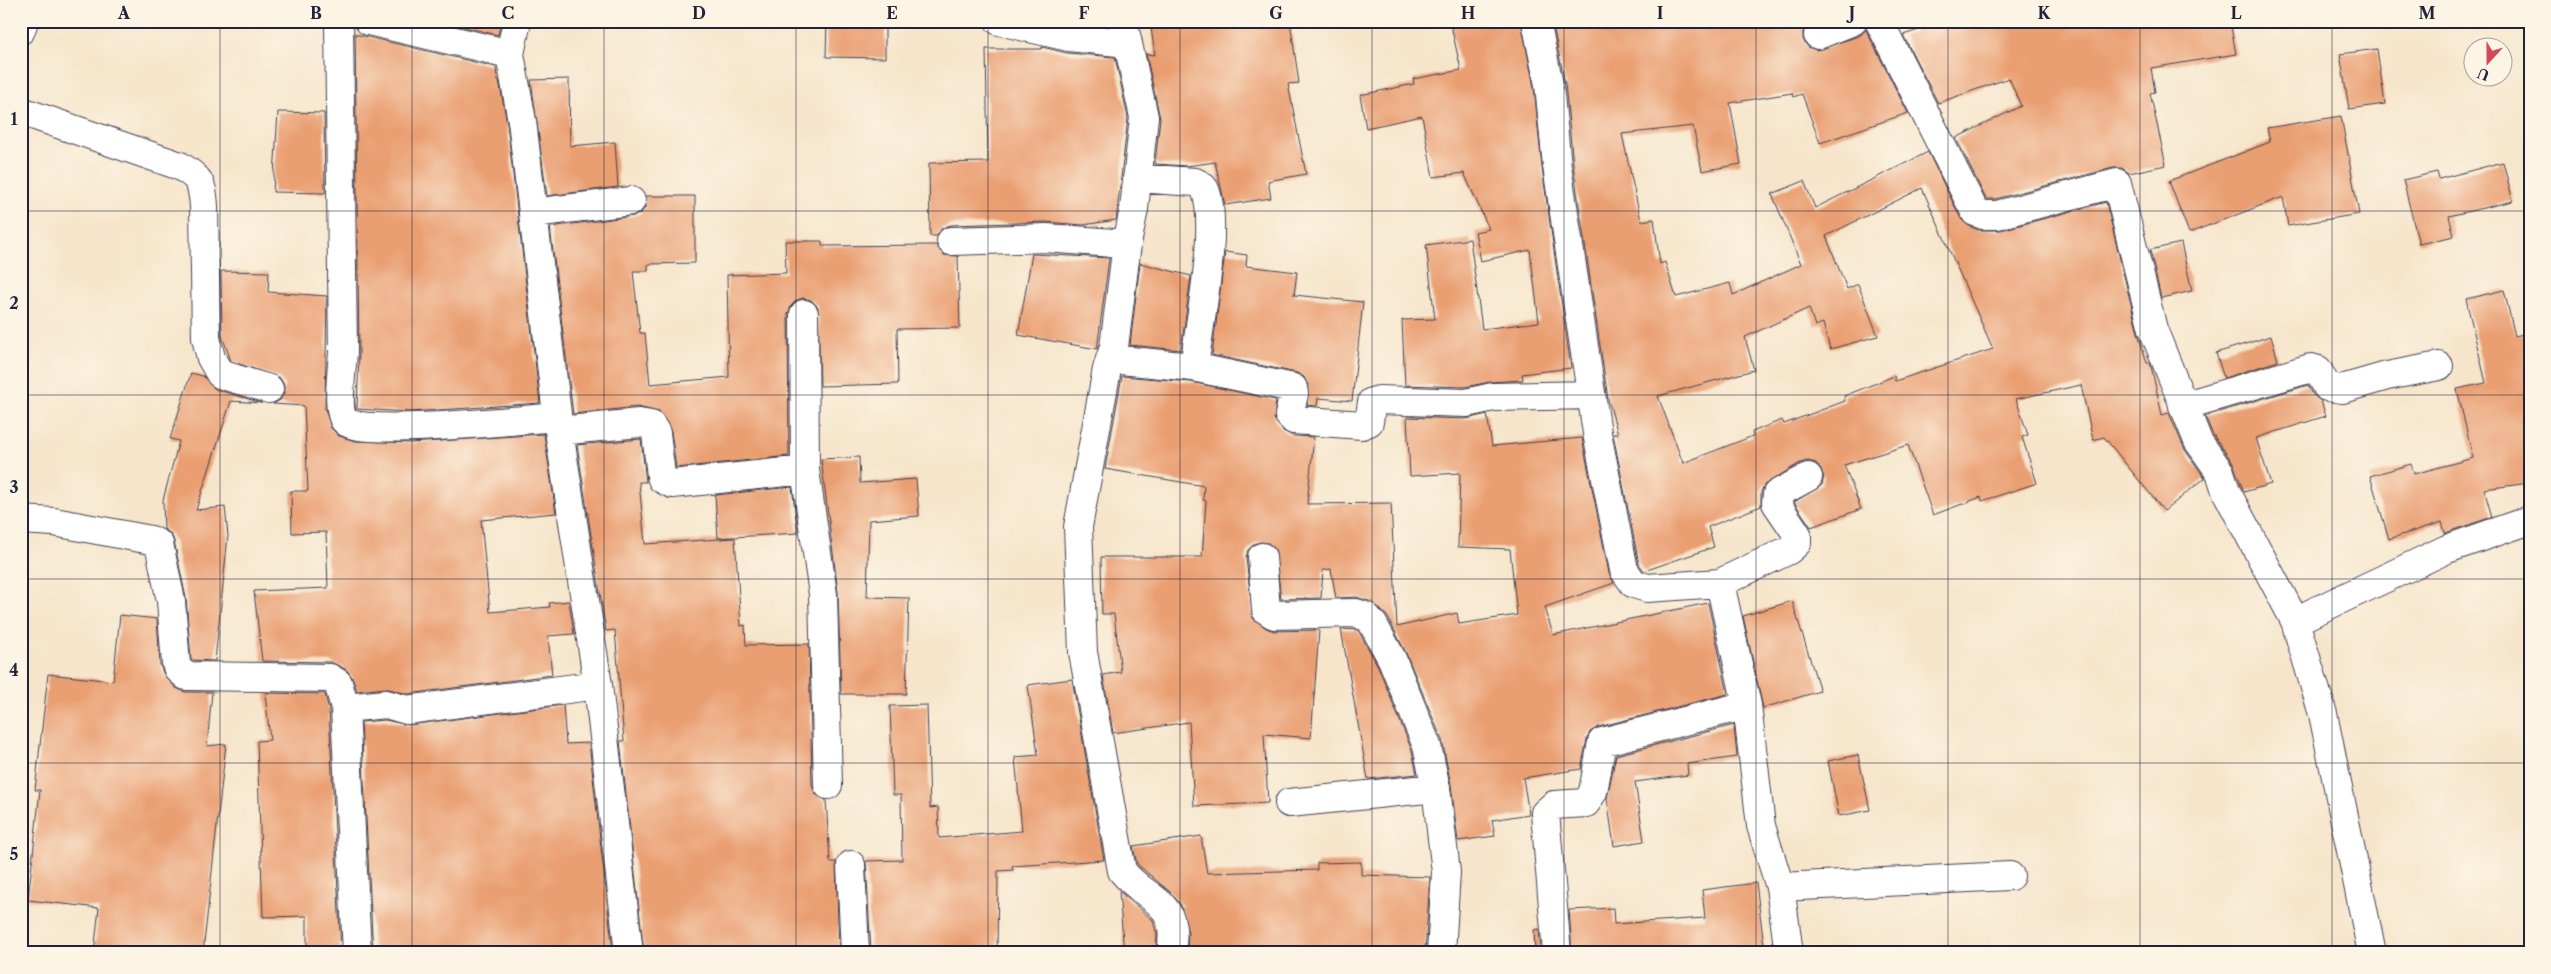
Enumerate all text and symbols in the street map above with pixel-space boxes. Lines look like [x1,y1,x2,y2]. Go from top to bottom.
text: A [117,3,131,23]
text: B [310,3,322,23]
text: C [502,3,514,23]
text: D [692,3,706,23]
text: E [886,3,898,23]
text: F [1079,3,1090,23]
text: G [1269,3,1283,23]
text: H [1461,3,1475,23]
text: I [1657,3,1664,23]
text: J [1846,3,1855,23]
text: K [2038,3,2052,23]
text: L [2230,3,2242,23]
text: M [2419,3,2436,23]
north arrow [2464,38,2514,88]
text: U [2474,63,2492,85]
text: 1 [10,109,18,129]
text: 2 [9,293,19,313]
text: 3 [9,477,19,497]
text: 4 [9,660,19,680]
text: 5 [10,844,19,864]

